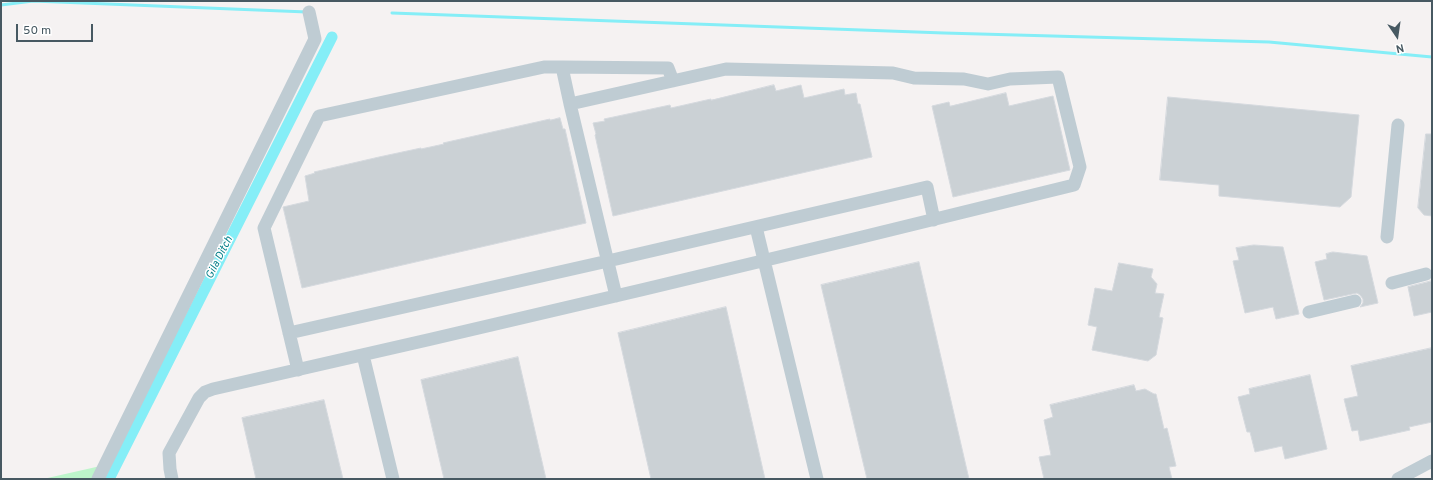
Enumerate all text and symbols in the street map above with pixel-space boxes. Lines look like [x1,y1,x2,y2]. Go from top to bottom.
scale bar [18,16,95,42]
north arrow [1377,16,1417,56]
text: 50 m [23,23,51,39]
text: N [1394,40,1405,55]
water label: Gila Ditch [204,235,236,281]

